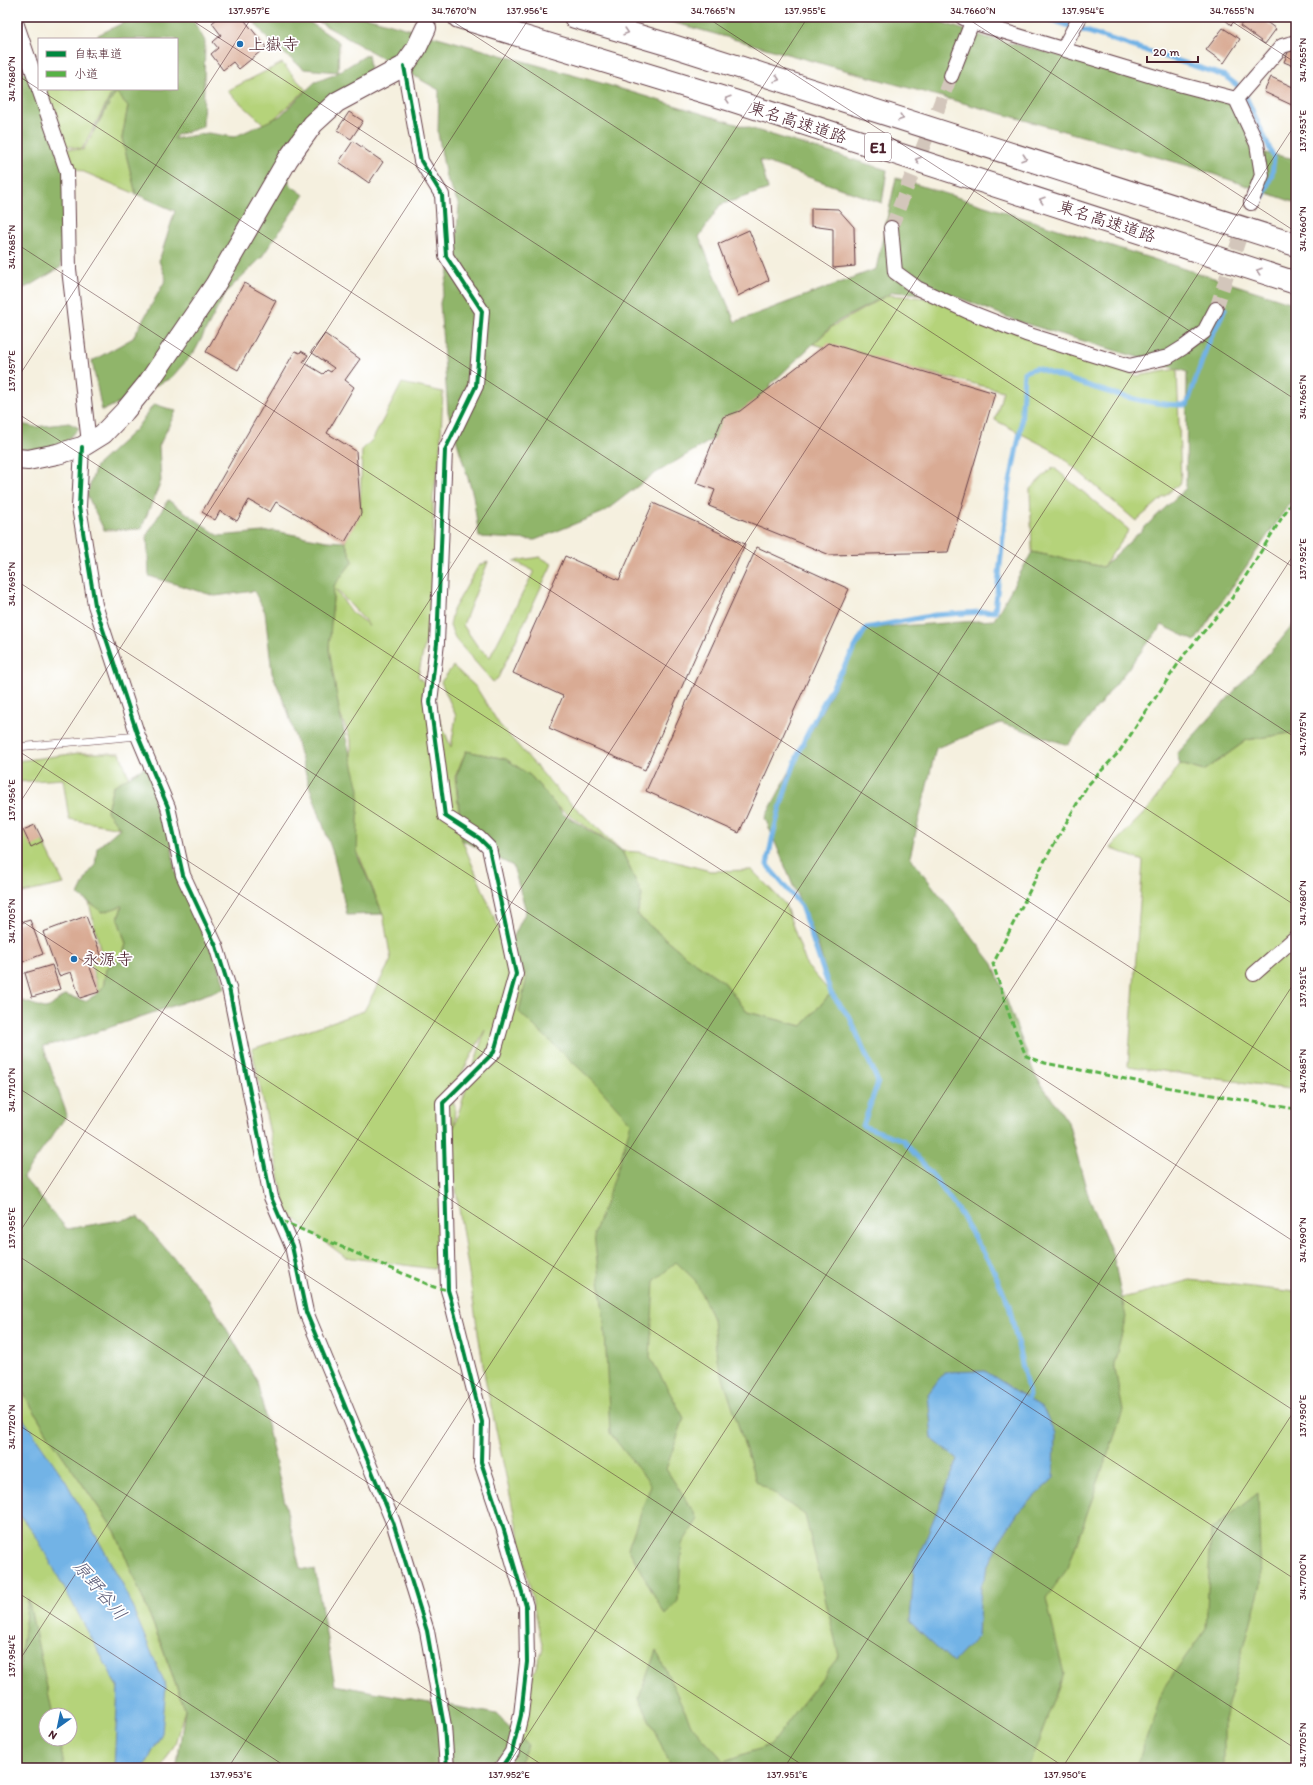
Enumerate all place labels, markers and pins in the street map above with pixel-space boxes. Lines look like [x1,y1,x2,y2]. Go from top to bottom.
place label: 上嶽寺 [248,34,299,54]
marker: 上嶽寺 [235,39,245,49]
place label: 永源寺 [82,949,133,969]
marker: 永源寺 [69,954,79,964]

